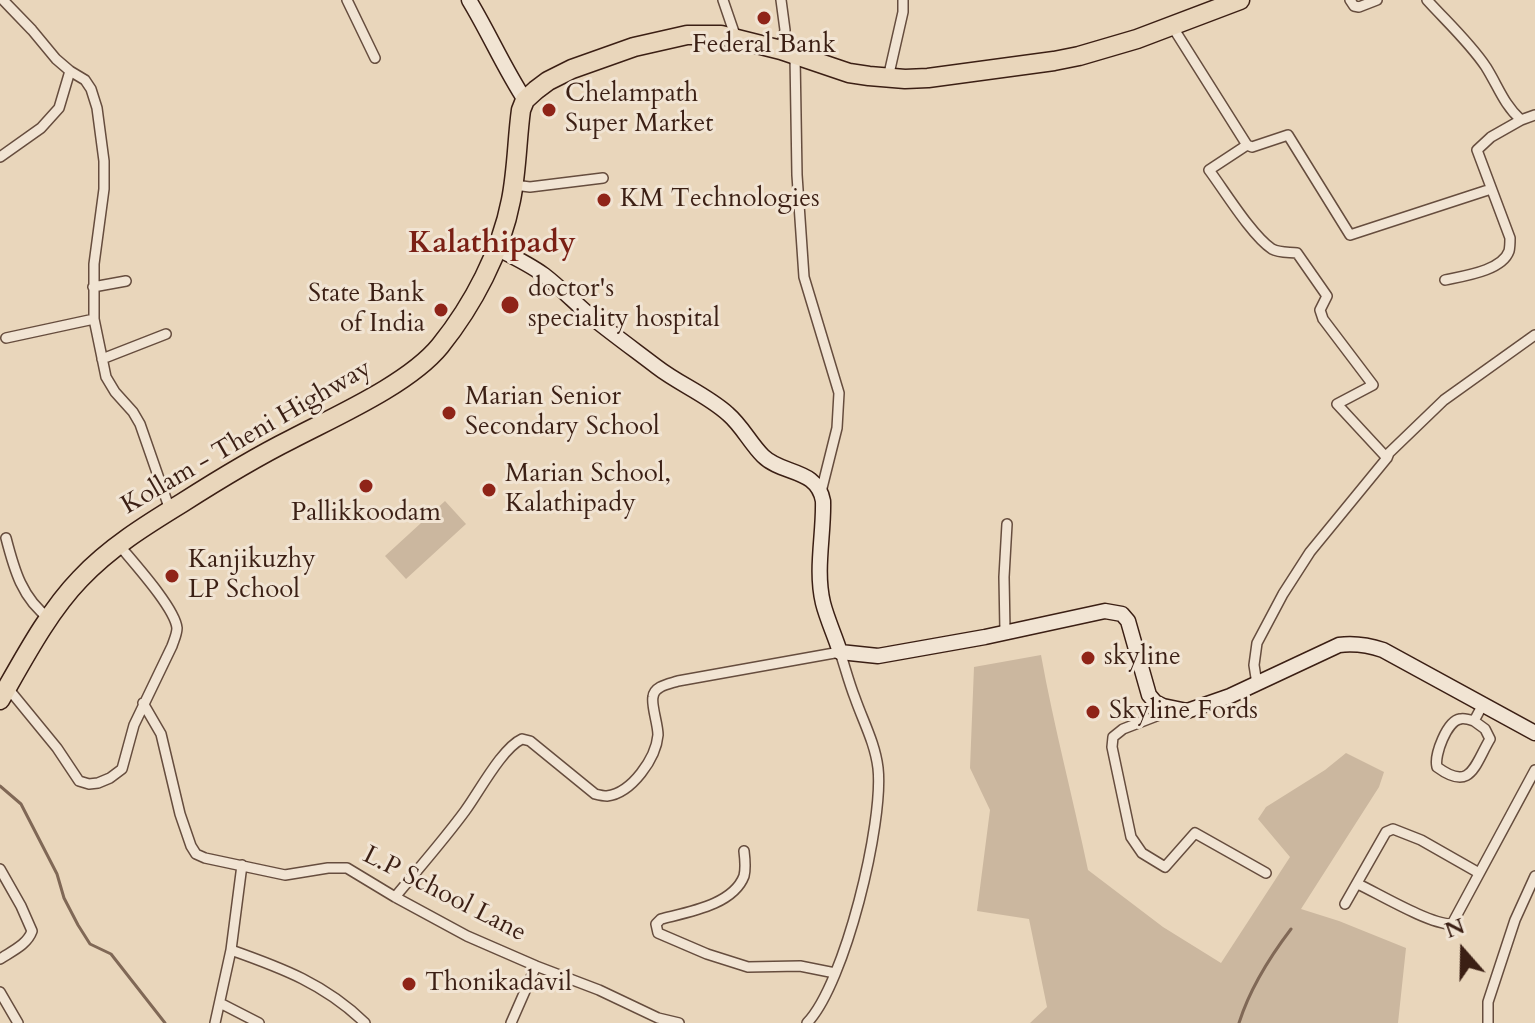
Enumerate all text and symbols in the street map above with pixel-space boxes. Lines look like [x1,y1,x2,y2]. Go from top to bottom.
marker: Federal Bank [755,9,773,27]
place label: Federal Bank [692,30,836,62]
place label: Chelampath Super Market [565,79,714,140]
marker: Chelampath Super Market [540,101,558,119]
place label: KM Technologies [620,184,820,216]
marker: KM Technologies [595,191,613,209]
district label: Kalathipady [408,227,576,263]
place label: doctor's speciality hospital [528,274,720,336]
place label: State Bank of India [308,279,425,340]
marker: doctor's speciality hospital [499,294,521,316]
marker: State Bank of India [432,301,450,319]
street label: Kollam - Theni Highway [117,354,377,522]
place label: Marian Senior Secondary School [465,382,660,444]
marker: Marian Senior Secondary School [440,404,458,422]
place label: Marian School, Kalathipady [505,459,671,520]
marker: Pallikkoodam [357,477,375,495]
marker: Marian School, Kalathipady [480,481,498,499]
place label: Pallikkoodam [291,498,441,530]
place label: Kanjikuzhy LP School [188,545,316,606]
marker: Kanjikuzhy LP School [163,567,181,585]
place label: skyline [1104,642,1181,674]
marker: skyline [1079,649,1097,667]
place label: Skyline Fords [1109,696,1258,728]
marker: Skyline Fords [1084,703,1102,721]
street label: L.P School Lane [357,840,531,950]
north arrow [1423,911,1503,991]
text: N [1441,911,1469,946]
place label: Thonikadavil [425,968,572,1000]
marker: Thonikadavil [400,975,418,993]

